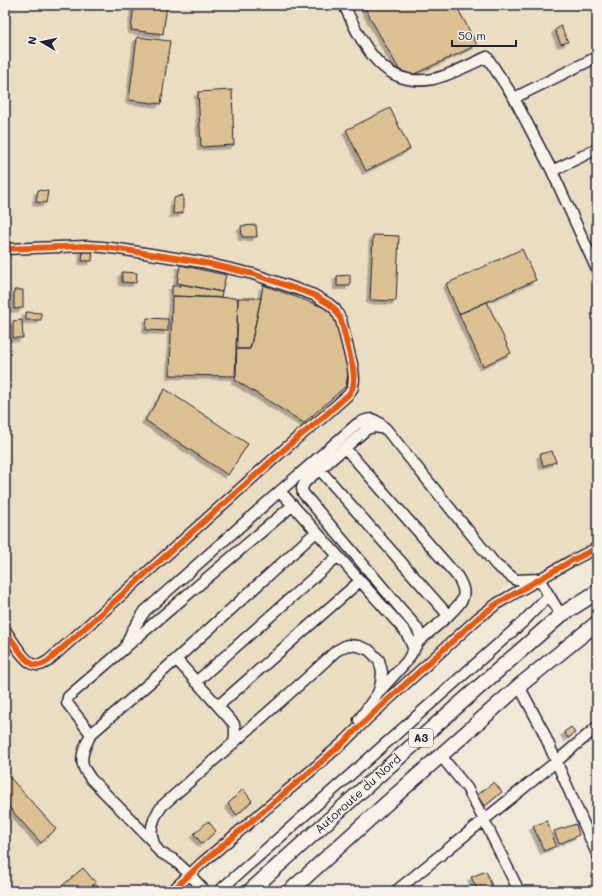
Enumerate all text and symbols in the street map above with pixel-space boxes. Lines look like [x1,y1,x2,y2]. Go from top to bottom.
north arrow [22,22,62,62]
scale bar [452,22,516,48]
text: 50 m [458,27,486,43]
text: N [24,35,40,46]
road number: A3 [409,729,433,747]
street label: Autoroute du Nord [311,750,404,836]

